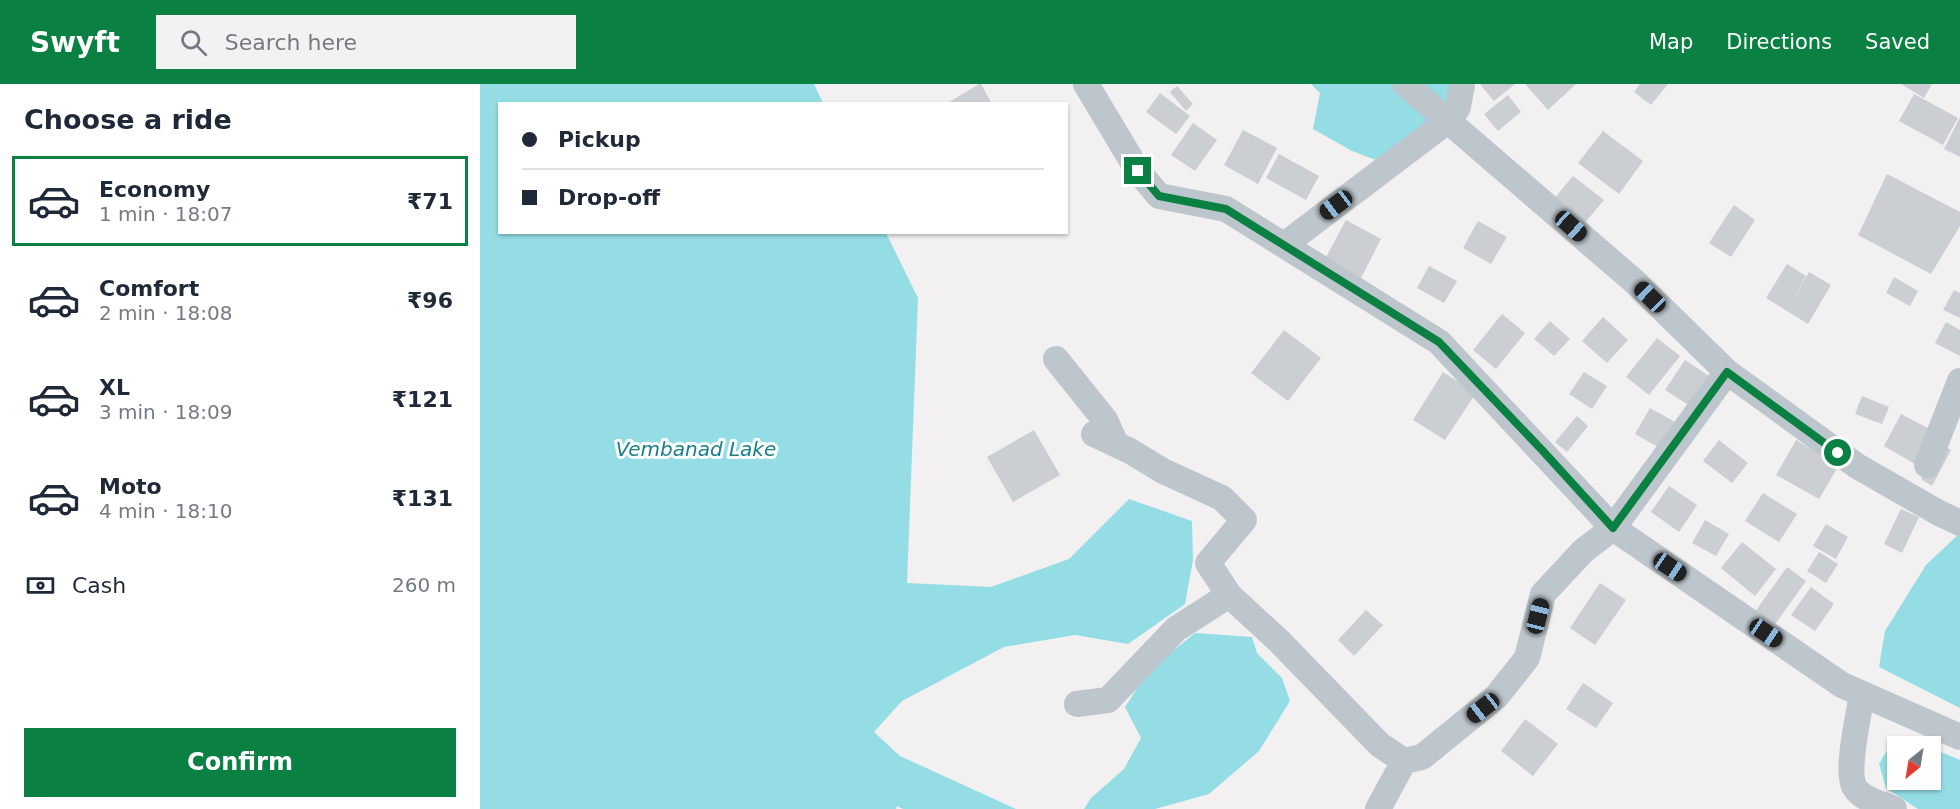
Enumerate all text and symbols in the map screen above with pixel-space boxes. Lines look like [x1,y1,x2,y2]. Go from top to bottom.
search box [156,15,576,69]
text: Swyft [30,26,120,59]
icon: search [177,26,210,59]
text: Search here [225,30,357,55]
text: Map [1649,30,1693,54]
text: Directions [1726,30,1832,54]
text: Saved [1865,30,1930,54]
text: Choose a ride [24,104,232,135]
text: Pickup [558,127,641,152]
route end [1124,157,1151,184]
icon: car [27,174,81,228]
text: Economy [99,177,210,202]
text: Drop-off [558,185,660,210]
car [1316,187,1356,223]
text: ₹71 [407,189,453,214]
text: 1 min · 18:07 [99,202,233,226]
car [1552,207,1590,245]
icon: car [27,273,81,327]
text: Comfort [99,276,199,301]
car [1631,278,1669,316]
text: ₹96 [407,288,453,313]
text: 2 min · 18:08 [99,301,233,325]
icon: car [27,372,81,426]
text: XL [99,375,130,400]
text: ₹121 [392,387,453,412]
text: 3 min · 18:09 [99,400,233,424]
water label: Vembanad Lake [616,437,776,461]
route start [1824,439,1851,466]
icon: car [27,471,81,525]
text: Moto [99,474,162,499]
text: ₹131 [392,486,453,511]
text: 4 min · 18:10 [99,499,233,523]
car [1650,549,1690,585]
icon: cash [24,569,57,602]
text: Cash [72,573,126,598]
text: 260 m [392,573,456,597]
car [1525,596,1551,636]
car [1746,615,1786,651]
car [1463,690,1503,726]
button: Confirm [24,728,456,797]
north arrow [1887,736,1941,790]
map controls [1887,736,1941,790]

